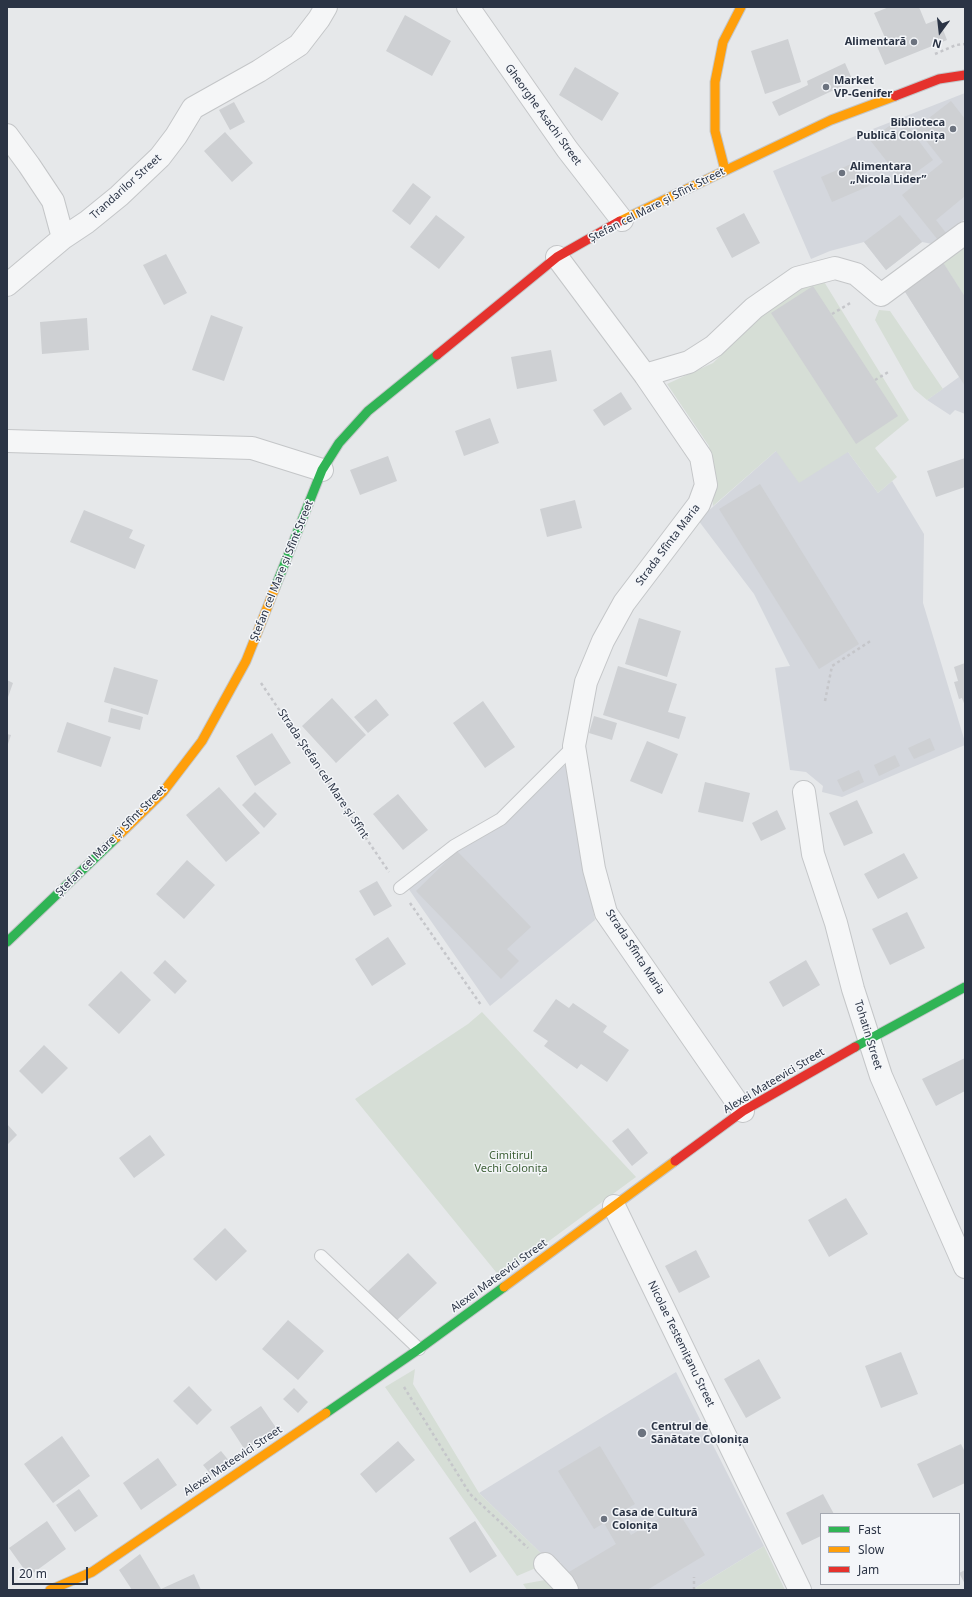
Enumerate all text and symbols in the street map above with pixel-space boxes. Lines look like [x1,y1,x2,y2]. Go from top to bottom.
north arrow [920,12,960,52]
place label: Alimentară [845,35,906,49]
text: N [931,36,943,52]
marker: Alimentară [909,37,919,47]
street label: Gheorghe Asachi Street [502,62,584,168]
place label: Market VP-Genifer [834,74,892,100]
marker: Market VP-Genifer [821,82,831,92]
place label: Biblioteca Publică Colonița [856,116,945,142]
marker: Biblioteca Publică Colonița [948,124,958,134]
street label: Trandarilor Street [88,152,164,222]
place label: Alimentara „Nicola Lider” [850,160,926,186]
street label: Ștefan cel Mare și Sfînt Street [587,165,727,245]
marker: Alimentara „Nicola Lider” [837,168,847,178]
street label: Ștefan cel Mare și Sfînt Street [248,499,316,643]
street label: Strada Sfînta Maria [633,502,703,588]
street label: Strada Ștefan cel Mare și Sfînt [275,707,371,841]
street label: Ștefan cel Mare și Sfînt Street [53,783,169,899]
street label: Strada Sfînta Maria [603,907,667,997]
street label: Tohatin Street [851,999,885,1071]
street label: Alexei Mateevici Street [721,1046,827,1116]
park label: Cimitirul Vechi Colonița [474,1149,548,1175]
street label: Alexei Mateevici Street [448,1237,550,1315]
street label: Nicolae Testemițanu Street [645,1279,717,1409]
place label: Centrul de Sănătate Colonița [651,1420,749,1446]
street label: Alexei Mateevici Street [181,1423,285,1499]
marker: Centrul de Sănătate Colonița [636,1427,648,1439]
place label: Casa de Cultură Colonița [612,1506,698,1532]
legend [820,1513,960,1585]
marker: Casa de Cultură Colonița [599,1514,609,1524]
text: Fast [858,1521,881,1538]
text: Slow [858,1541,884,1558]
scale bar [14,1559,90,1585]
text: Jam [858,1561,879,1578]
text: 20 m [19,1565,47,1582]

